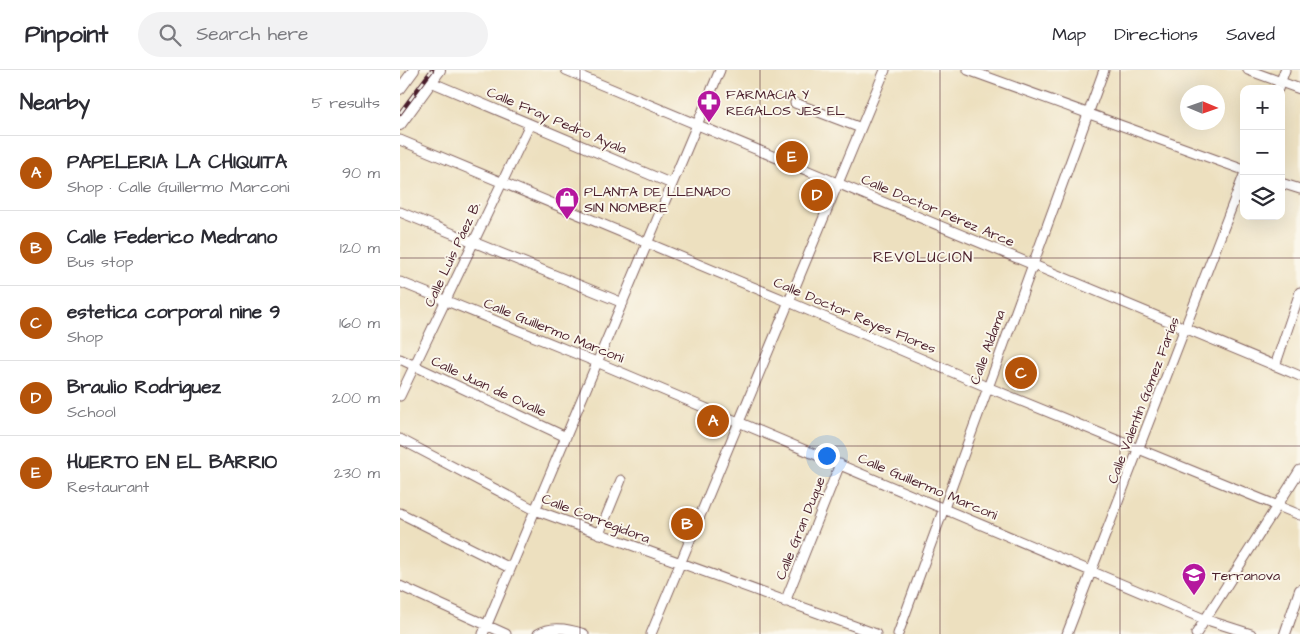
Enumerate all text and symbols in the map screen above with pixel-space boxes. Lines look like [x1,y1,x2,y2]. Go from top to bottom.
search box [138,12,488,57]
text: Pinpoint [25,18,108,52]
icon: search [156,21,184,49]
text: Search here [196,21,308,48]
text: Map [1052,22,1086,47]
text: Directions [1114,22,1198,47]
text: Saved [1226,22,1275,47]
street label: Calle Fray Pedro Ayala [483,82,630,160]
place label: FARMACIA Y REGALOS JES EL [726,85,845,121]
north arrow [1180,85,1225,130]
map controls [1240,85,1285,220]
button: + [1240,85,1285,130]
text: Nearby [20,88,90,117]
pharmacy icon: FARMACIA Y REGALOS JES EL [696,89,722,123]
text: 5 results [312,92,380,114]
button: − [1240,130,1285,175]
pin: E [776,138,808,176]
text: PAPELERIA LA CHIQUITA [67,149,287,176]
text: A [31,162,41,184]
text: 90 m [342,162,380,184]
street label: Calle Doctor Pérez Arce [858,170,1018,252]
button: layers [1240,175,1285,220]
text: Shop · Calle Guillermo Marconi [67,176,289,198]
pin: D [801,176,833,214]
place label: PLANTA DE LLENADO SIN NOMBRE [584,182,731,218]
shop icon: PLANTA DE LLENADO SIN NOMBRE [554,186,580,220]
street label: Calle Luis Páez B. [420,198,486,310]
text: Calle Federico Medrano [67,224,277,251]
text: B [30,237,42,259]
text: 120 m [340,237,380,259]
district label: REVOLUCION [873,247,973,268]
text: Bus stop [67,251,133,273]
street label: Calle Doctor Reyes Flores [770,273,939,359]
street label: Calle Guillermo Marconi [480,294,627,368]
text: estetica corporal nine 9 [67,299,280,326]
street label: Calle Aldama [965,307,1011,387]
text: C [30,312,42,334]
text: 160 m [339,312,380,334]
street label: Calle Valentín Gómez Farías [1103,314,1185,487]
text: Shop [67,326,103,348]
street label: Calle Juan de Ovalle [428,351,550,423]
pin: C [1005,354,1037,392]
text: Braulio Rodriguez [67,374,221,401]
text: D [31,387,41,409]
text: 200 m [332,387,380,409]
text: School [67,401,116,423]
pin: A [697,402,729,440]
your location [814,443,840,469]
street label: Calle Guillermo Marconi [855,448,1001,525]
text: HUERTO EN EL BARRIO [67,449,277,476]
text: E [31,462,41,484]
text: 230 m [334,462,380,484]
street label: Calle Gran Duque [771,473,831,583]
text: Restaurant [67,476,149,498]
street label: Calle Corregidora [539,489,653,549]
pin: B [671,505,703,543]
school or university icon: Terranova [1181,562,1207,596]
place label: Terranova [1212,566,1280,586]

